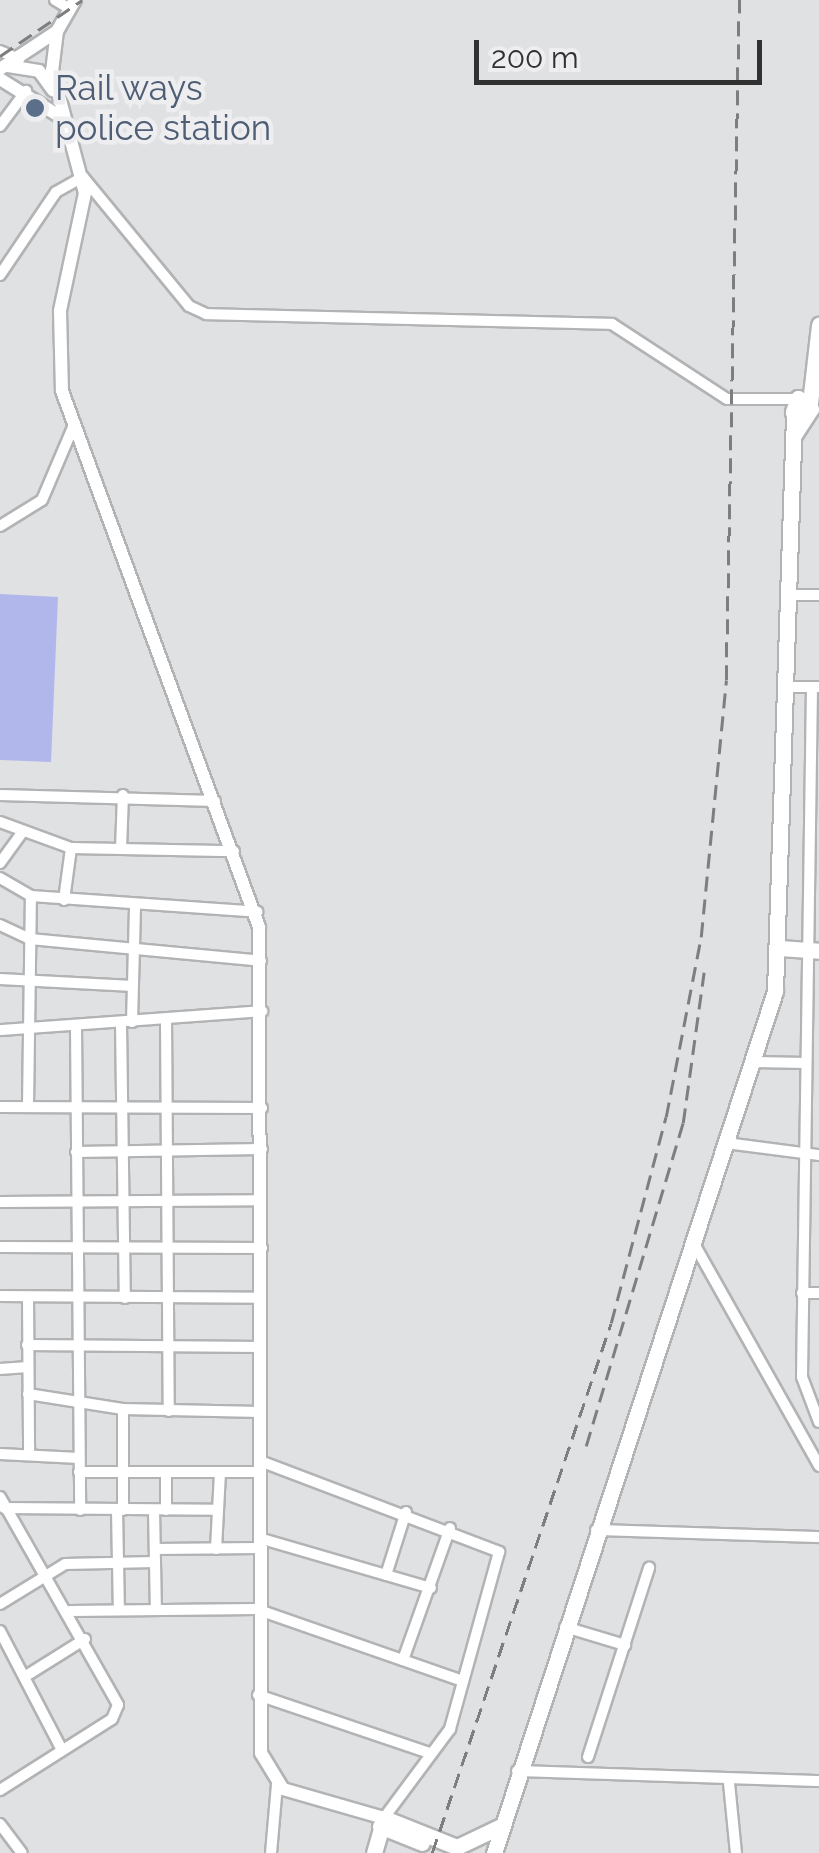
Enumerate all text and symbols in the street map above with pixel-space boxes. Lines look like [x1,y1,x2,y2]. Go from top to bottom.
scale bar [479,20,766,82]
text: 200 m [491,40,579,75]
place label: Rail ways police station [55,67,271,149]
marker: Rail ways police station [24,97,46,119]

